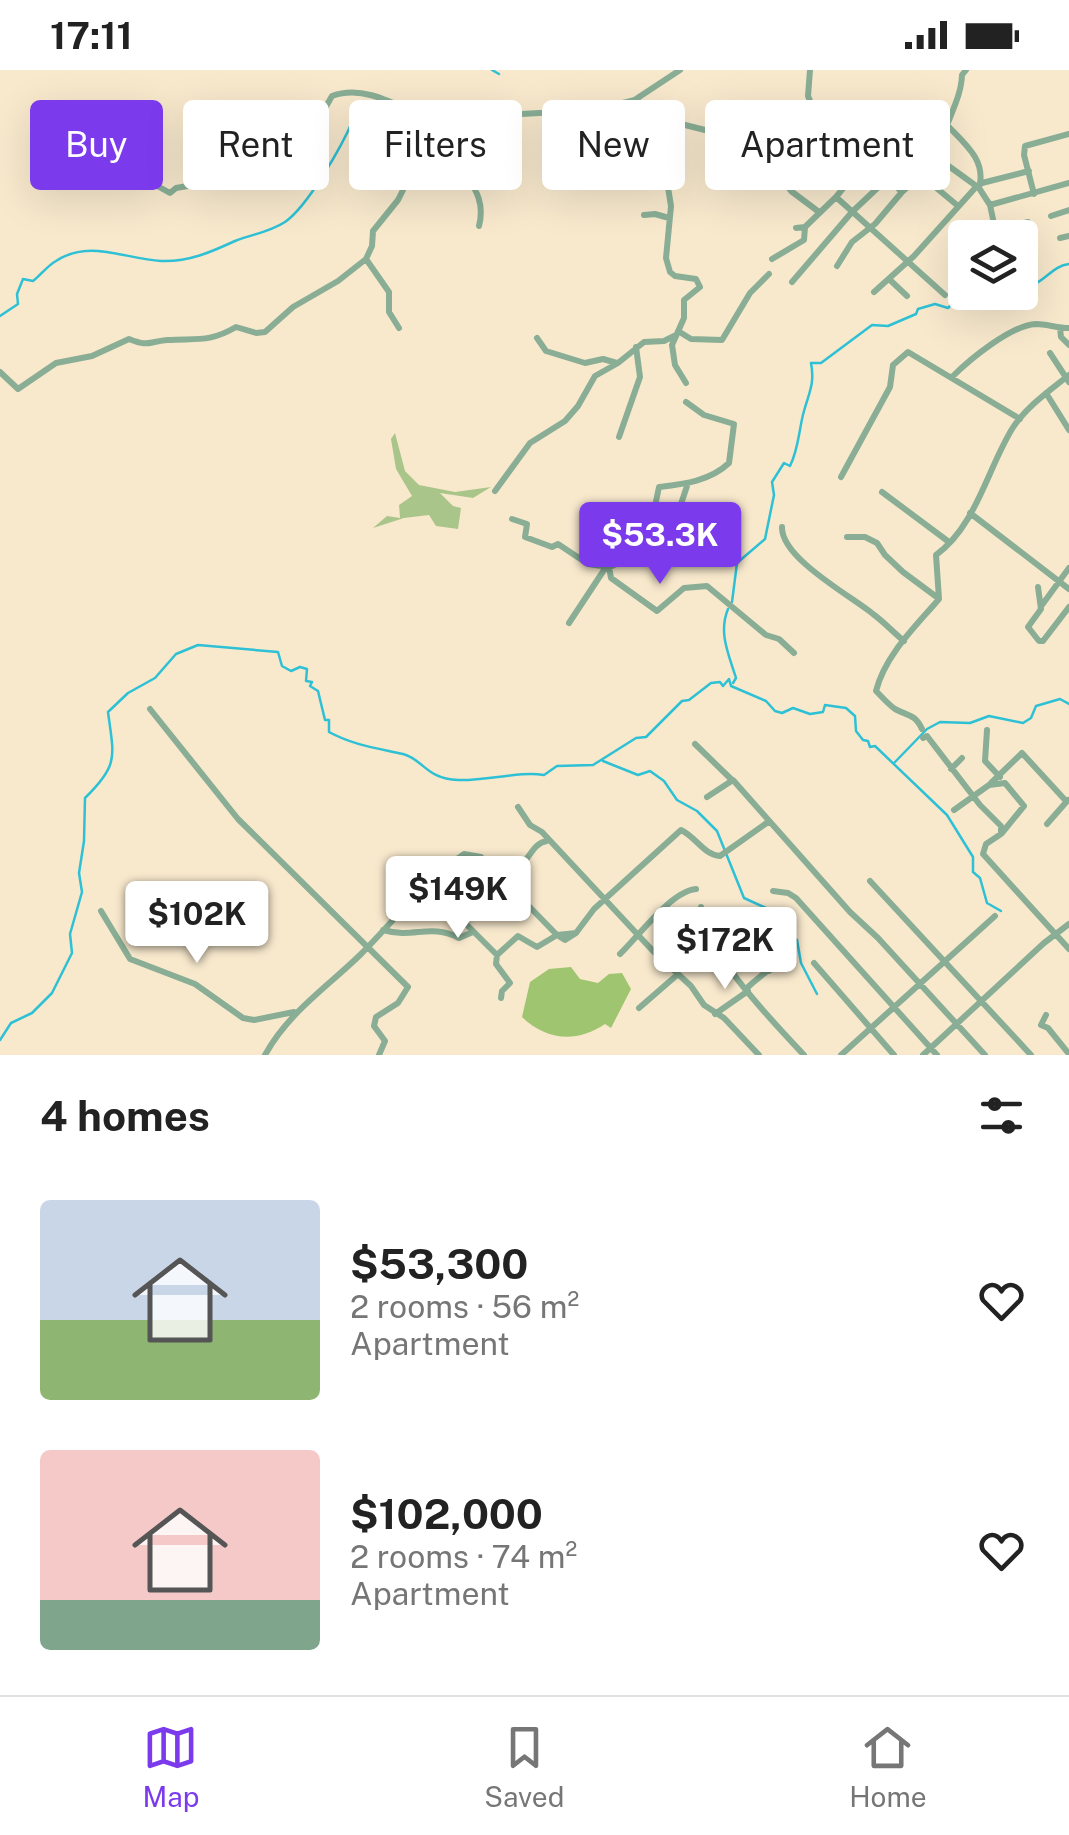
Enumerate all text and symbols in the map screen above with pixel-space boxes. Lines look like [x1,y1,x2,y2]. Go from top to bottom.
text: 17:11 [50,13,133,58]
chip: Buy [30,100,163,190]
chip: Rent [183,100,329,190]
chip: Filters [349,100,522,190]
chip: New [542,100,685,190]
chip: Apartment [705,100,950,190]
map controls [948,220,1038,310]
button: layers [948,220,1038,310]
pin: $53.3K [579,502,741,587]
text: $53.3K [601,516,719,553]
pin: $149K [388,856,528,941]
text: $149K [408,870,508,907]
pin: $102K [127,881,267,966]
text: $102K [147,895,247,932]
pin: $172K [655,907,795,992]
text: $172K [676,921,774,958]
icon: filters [974,1088,1029,1143]
text: 4 homes [40,1091,210,1140]
text: $53,300 [350,1239,528,1288]
icon: home [120,1240,240,1360]
icon: heart [974,1273,1029,1328]
text: 2 rooms · 56 m² [350,1288,579,1325]
text: Apartment [350,1325,510,1362]
text: $102,000 [350,1489,543,1538]
icon: home [120,1490,240,1610]
icon: heart [974,1523,1029,1578]
text: 2 rooms · 74 m² [350,1538,577,1575]
text: Apartment [350,1575,510,1612]
tab: Map [142,1720,199,1813]
tab: Saved [484,1720,564,1813]
tab: Home [849,1720,927,1813]

